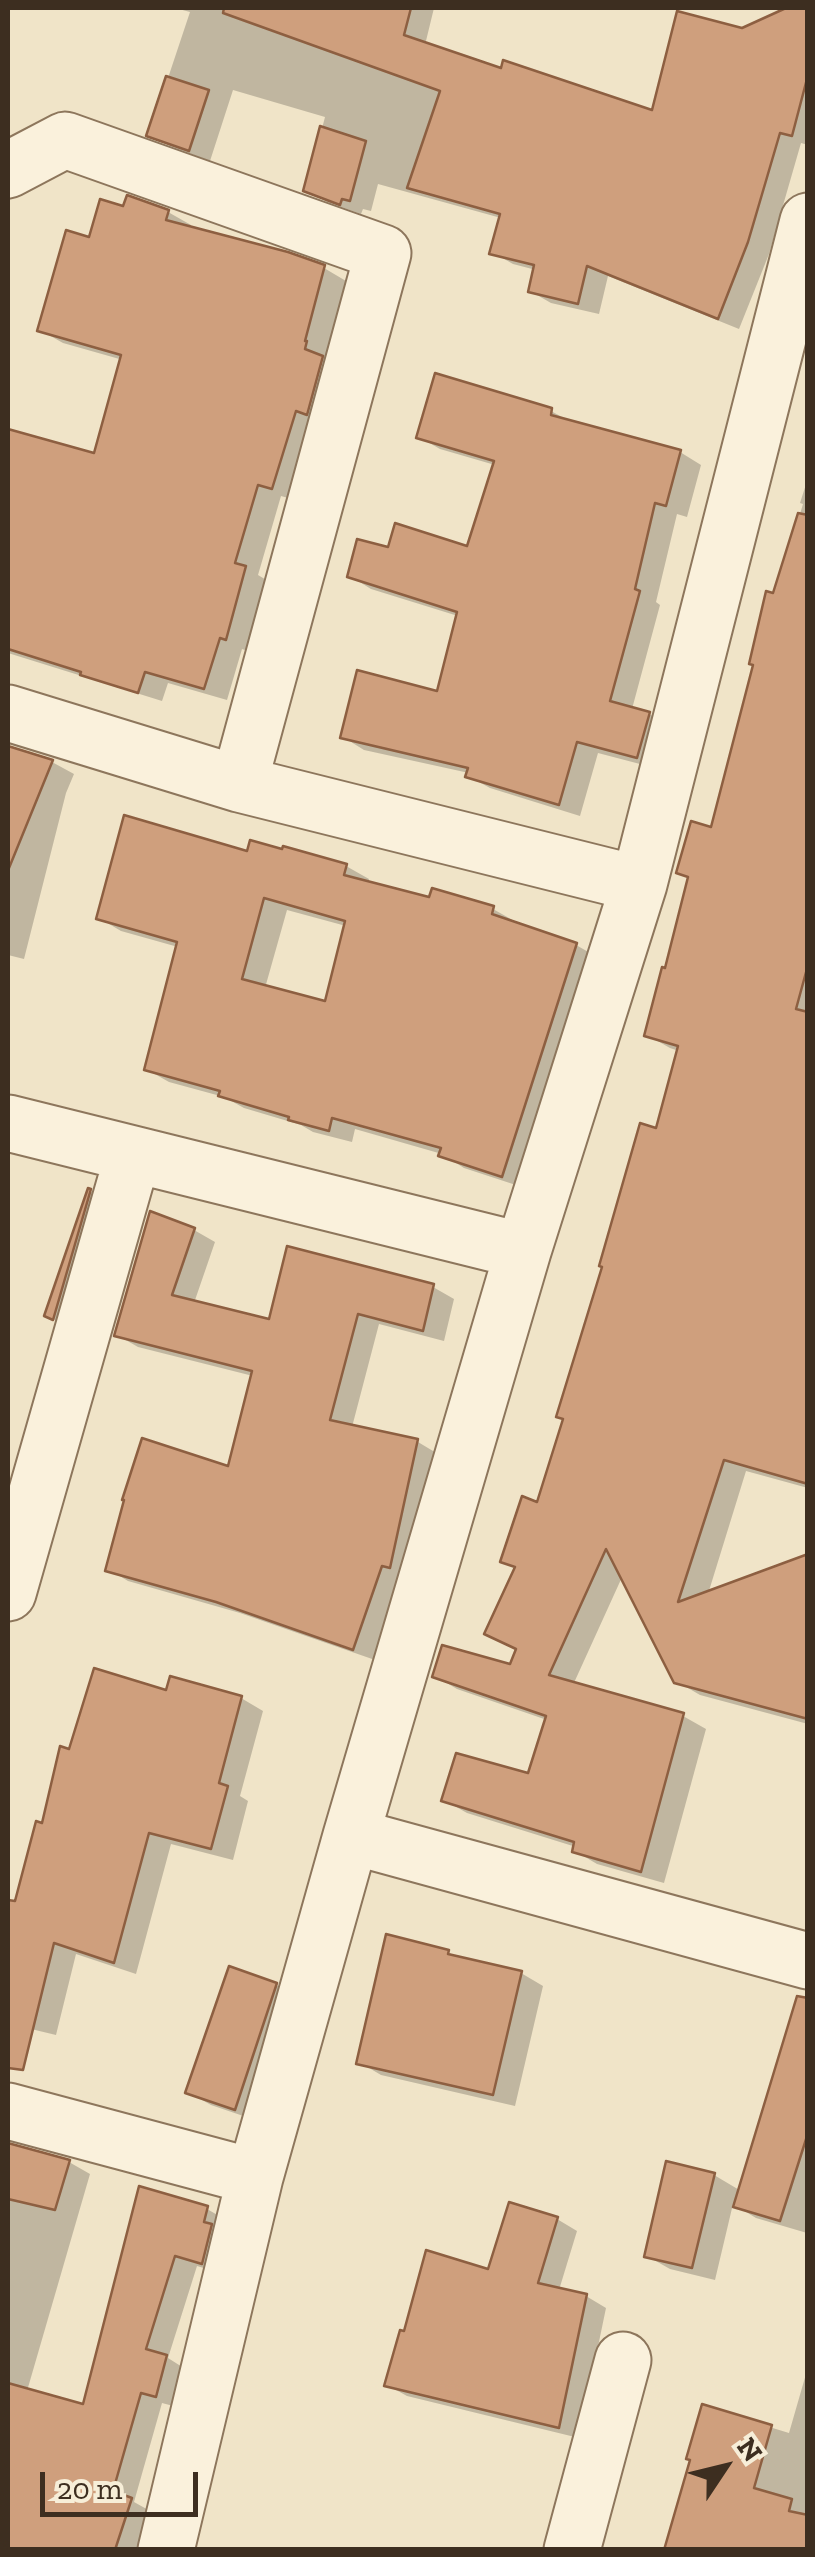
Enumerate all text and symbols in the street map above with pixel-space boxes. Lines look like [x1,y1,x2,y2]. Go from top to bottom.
north arrow [675,2417,775,2517]
text: N [730,2431,770,2468]
scale bar [45,2452,202,2514]
text: 20 m [57,2471,122,2507]

